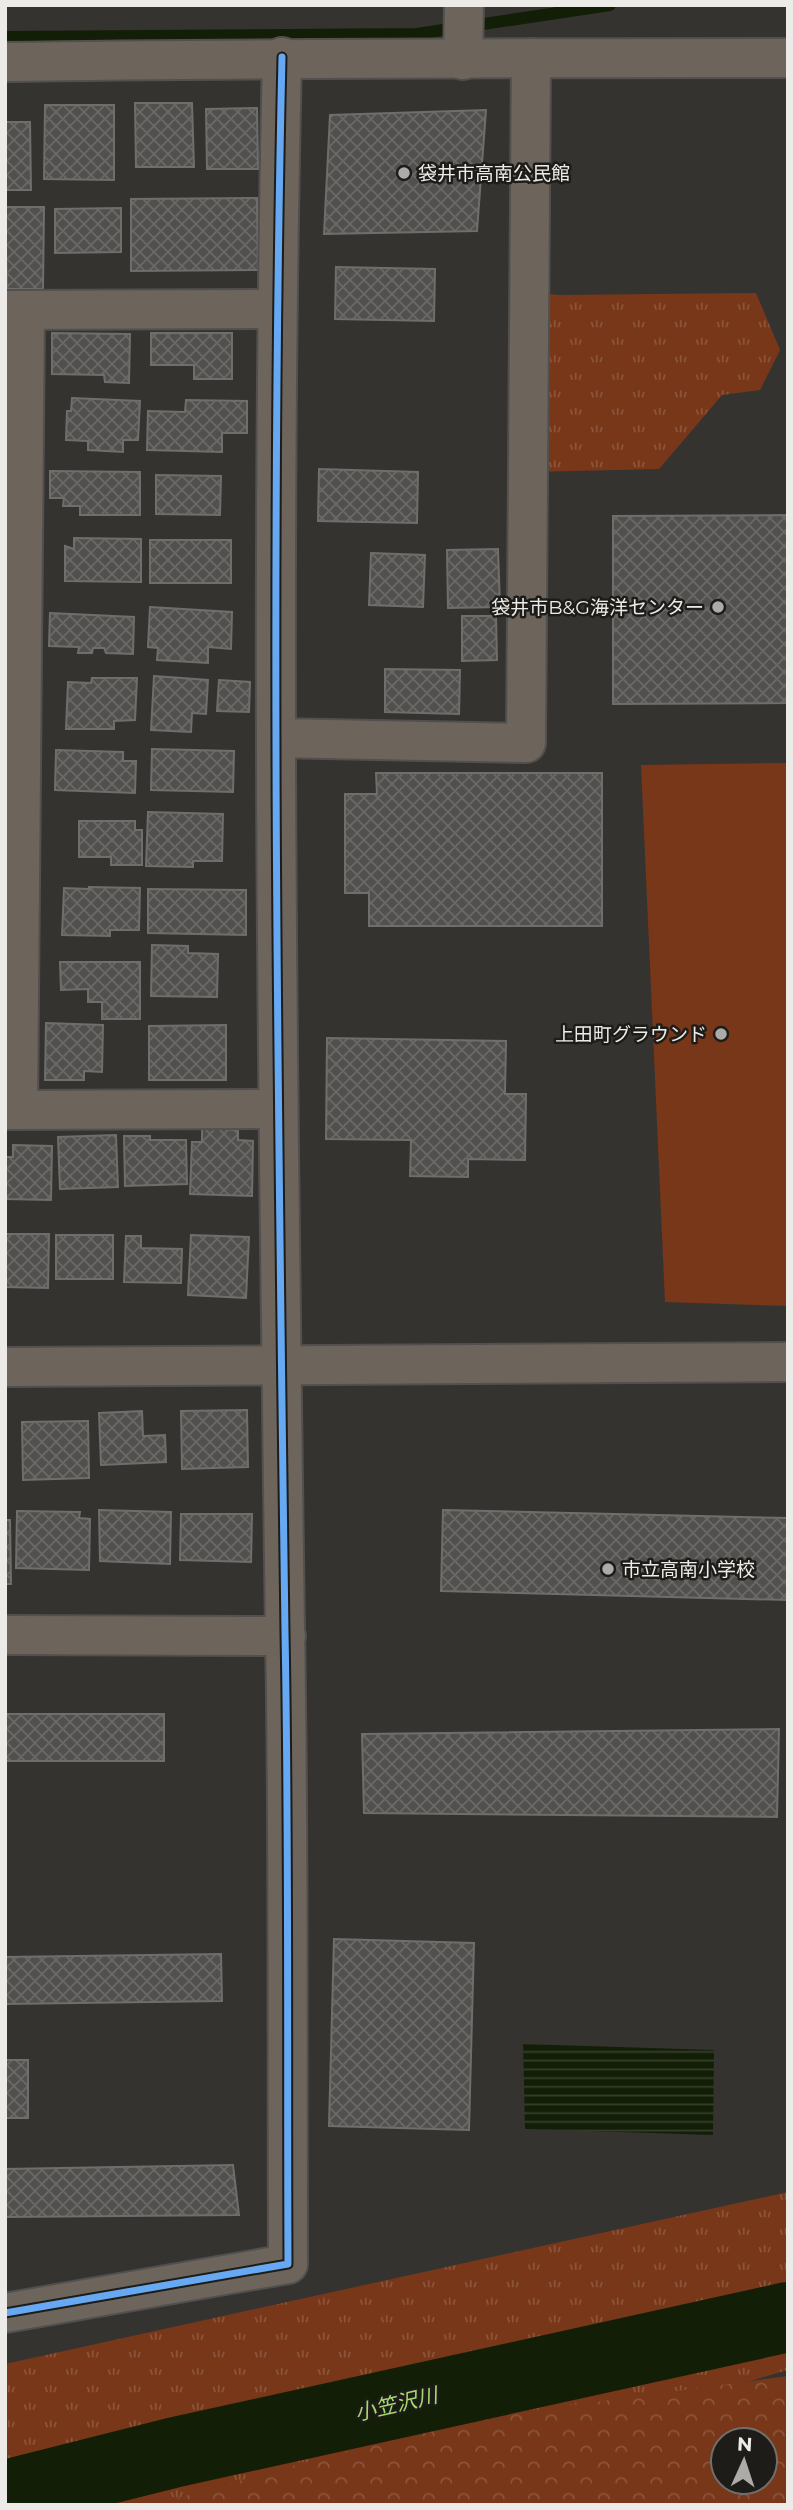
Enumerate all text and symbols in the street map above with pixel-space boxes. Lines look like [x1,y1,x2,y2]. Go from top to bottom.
place label: 袋井市高南公民館 [418,162,570,185]
marker: 袋井市高南公民館 [396,165,412,181]
place label: 袋井市B&G海洋センター [491,596,704,619]
marker: 袋井市B&G海洋センター [710,599,726,615]
place label: 上田町グラウンド [555,1023,707,1046]
marker: 上田町グラウンド [713,1026,729,1042]
place label: 市立高南小学校 [622,1558,755,1581]
marker: 市立高南小学校 [600,1561,616,1577]
water label: 小笠沢川 [352,2382,442,2426]
north arrow [709,2426,779,2496]
text: N [737,2433,753,2456]

